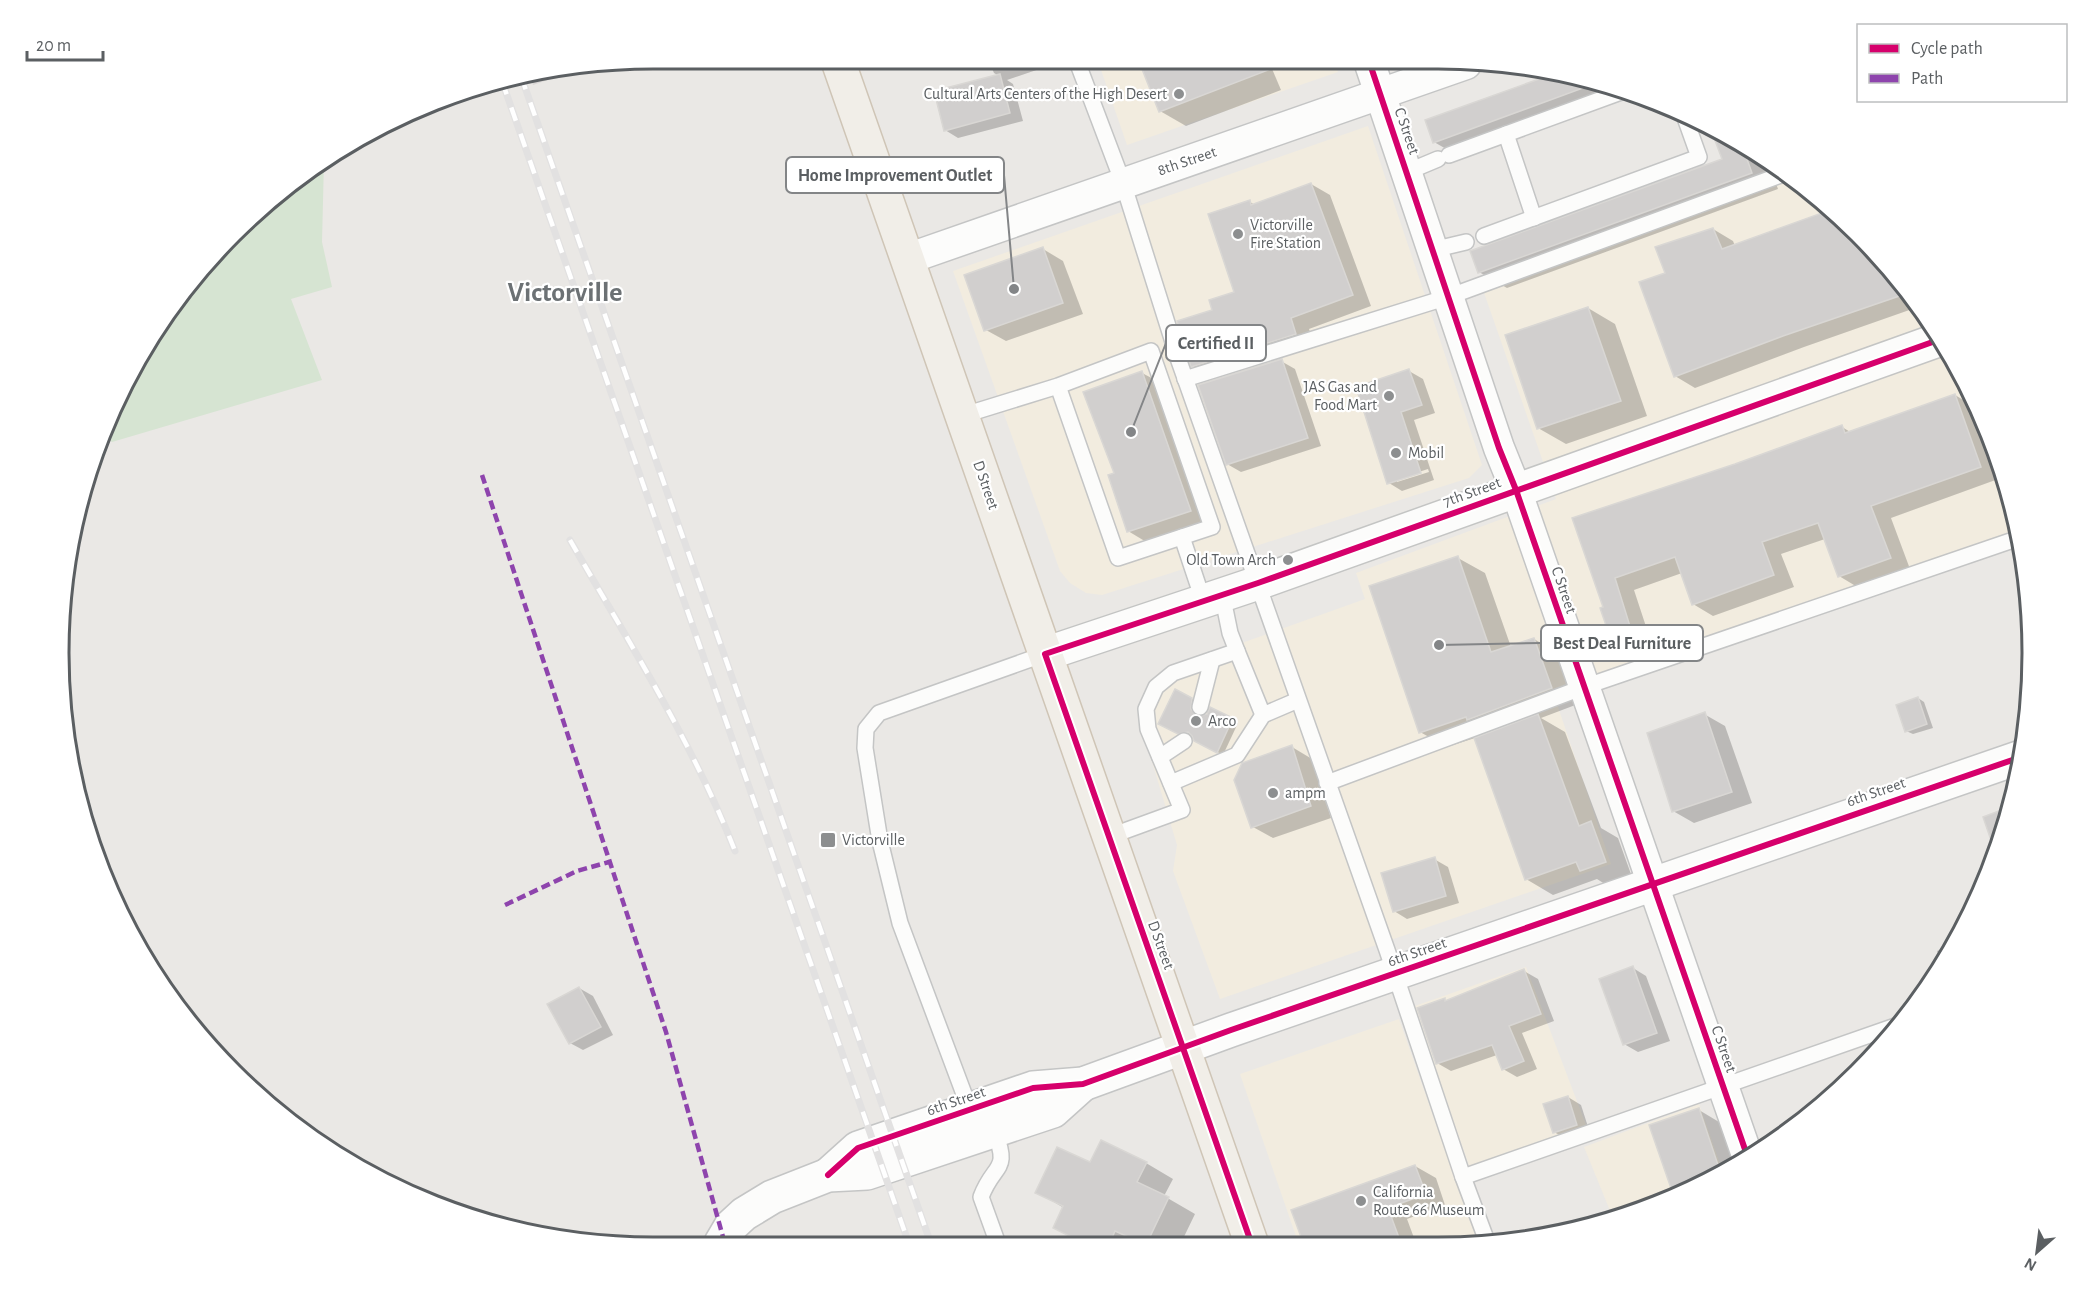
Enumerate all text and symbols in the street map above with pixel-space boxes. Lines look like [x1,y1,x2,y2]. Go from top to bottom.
scale bar [27,24,104,62]
legend [1857,24,2067,102]
text: 20 m [36,37,71,55]
text: Cycle path [1911,40,1983,58]
text: Path [1911,70,1943,88]
place label: Cultural Arts Centers of the High Desert [924,86,1167,102]
marker: Cultural Arts Centers of the High Desert [1172,87,1186,101]
street label: C Street [1392,105,1422,157]
street label: 8th Street [1155,143,1219,179]
callout: Home Improvement Outlet [786,157,1004,193]
text: Home Improvement Outlet [798,167,992,185]
place label: Victorville Fire Station [1250,217,1321,251]
marker: Victorville Fire Station [1231,227,1245,241]
district label: Victorville [507,279,623,307]
callout: Certified II [1166,325,1266,361]
text: Certified II [1178,335,1254,353]
place label: JAS Gas and Food Mart [1303,379,1377,413]
marker: JAS Gas and Food Mart [1382,389,1396,403]
place label: Mobil [1408,445,1444,461]
marker: Mobil [1389,446,1403,460]
street label: D Street [970,458,1002,512]
street label: 7th Street [1441,474,1503,510]
place label: Old Town Arch [1186,552,1276,568]
marker: Old Town Arch [1281,553,1295,567]
street label: C Street [1549,564,1579,616]
callout: Best Deal Furniture [1541,625,1703,661]
text: Best Deal Furniture [1553,635,1691,653]
place label: Arco [1208,713,1236,729]
marker: Arco [1189,714,1203,728]
street label: 6th Street [1844,774,1908,810]
place label: ampm [1285,785,1326,801]
marker: ampm [1266,786,1280,800]
marker: Victorville [819,831,837,849]
place label: Victorville [842,832,905,848]
street label: D Street [1145,918,1177,972]
street label: 6th Street [1385,934,1449,970]
street label: C Street [1709,1023,1739,1075]
street label: 6th Street [924,1083,988,1119]
place label: California Route 66 Museum [1373,1184,1484,1218]
marker: California Route 66 Museum [1354,1194,1368,1208]
north arrow [2007,1222,2067,1282]
text: N [2022,1255,2039,1274]

